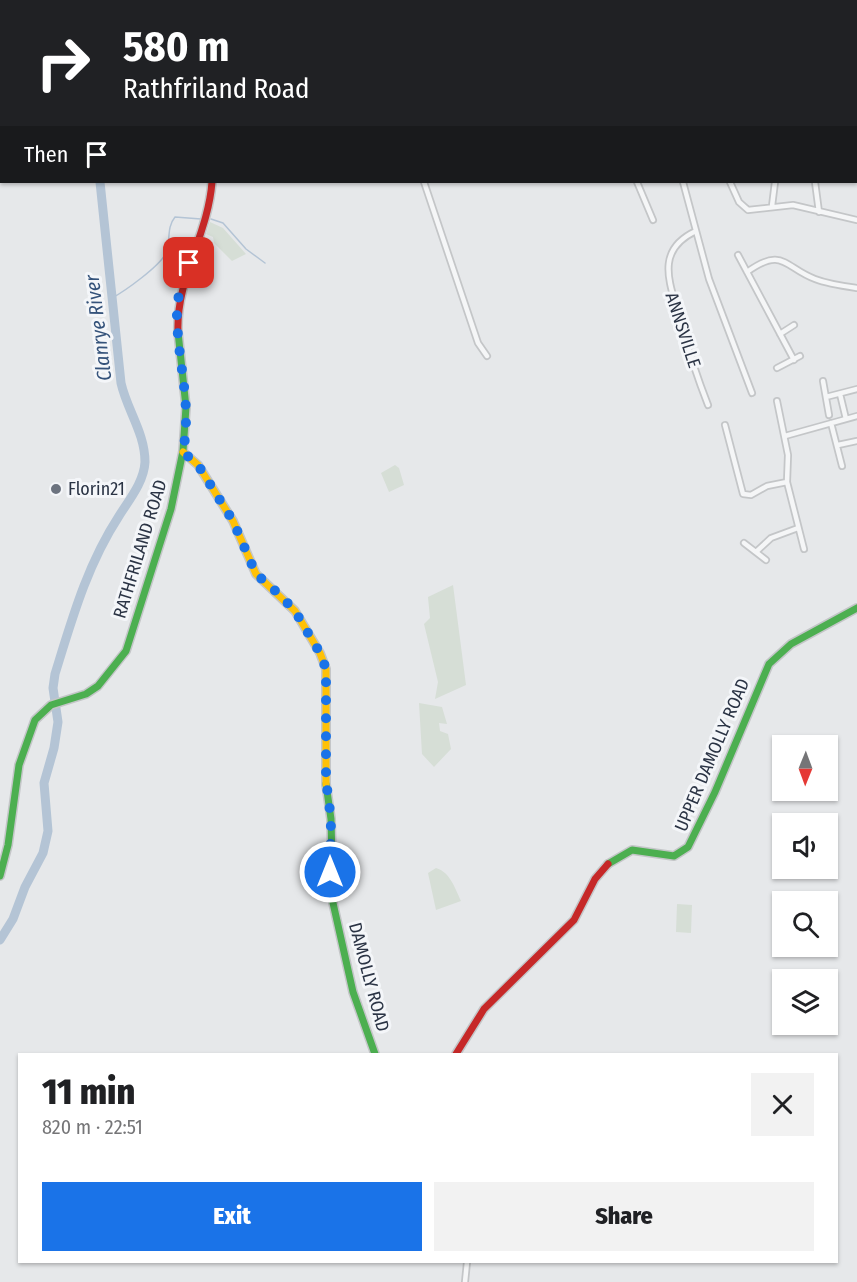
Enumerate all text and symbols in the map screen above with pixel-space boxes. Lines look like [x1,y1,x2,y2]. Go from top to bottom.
text: 580 m [123,22,230,72]
icon: right [24,24,102,102]
text: Rathfriland Road [123,73,309,105]
icon: arrive [80,138,113,171]
text: Then [24,141,68,168]
pin [163,237,214,288]
icon: arrive [172,246,205,279]
water label: Clanrye River [79,272,116,382]
street label: ANNSVILLE [660,289,706,371]
street label: RATHFRILAND ROAD [108,477,172,621]
place label: Florin21 [68,478,125,500]
marker: Florin21 [49,482,63,496]
street label: UPPER DAMOLLY ROAD [670,675,754,835]
north arrow [772,735,838,801]
map controls [772,735,838,1035]
button: sound [772,813,838,879]
position arrow [298,840,362,904]
button: search [772,891,838,957]
street label: DAMOLLY ROAD [344,920,394,1034]
button: layers [772,969,838,1035]
text: 11 min [42,1070,135,1114]
button: close [751,1073,814,1136]
text: 820 m · 22:51 [42,1115,143,1139]
button: Exit [42,1182,422,1251]
button: Share [434,1182,814,1251]

